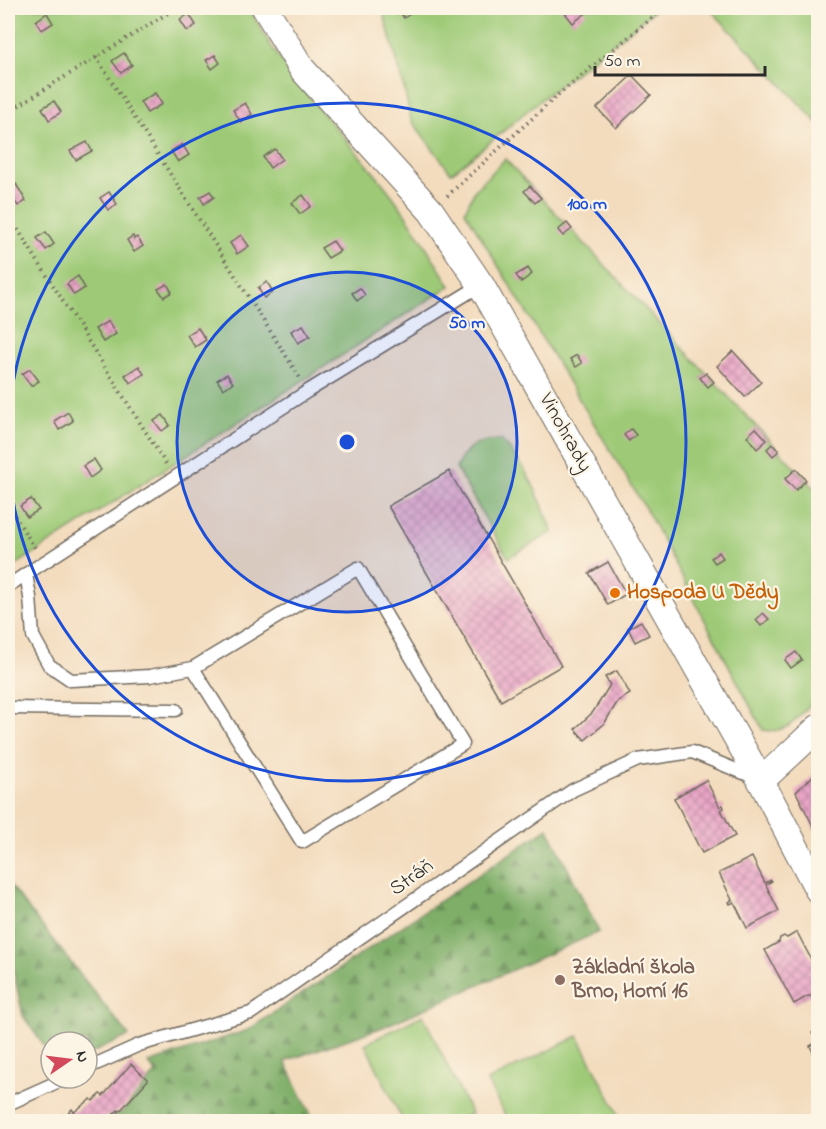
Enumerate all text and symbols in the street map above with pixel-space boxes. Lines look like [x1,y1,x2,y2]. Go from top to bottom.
scale bar [595,39,764,77]
text: 50 m [604,49,641,75]
text: 100 m [567,192,607,218]
text: 50 m [449,311,485,337]
street label: Vinohrady [529,387,599,479]
centre of rings [337,432,357,452]
place label: Hospoda U Dědy [627,578,779,610]
marker: Hospoda U Dědy [608,586,622,600]
street label: Stráň [384,852,440,904]
place label: Základní škola Brno, Horní 16 [571,953,695,1007]
marker: Základní škola Brno, Horní 16 [553,973,567,987]
north arrow [39,1030,99,1090]
text: N [69,1049,95,1065]

